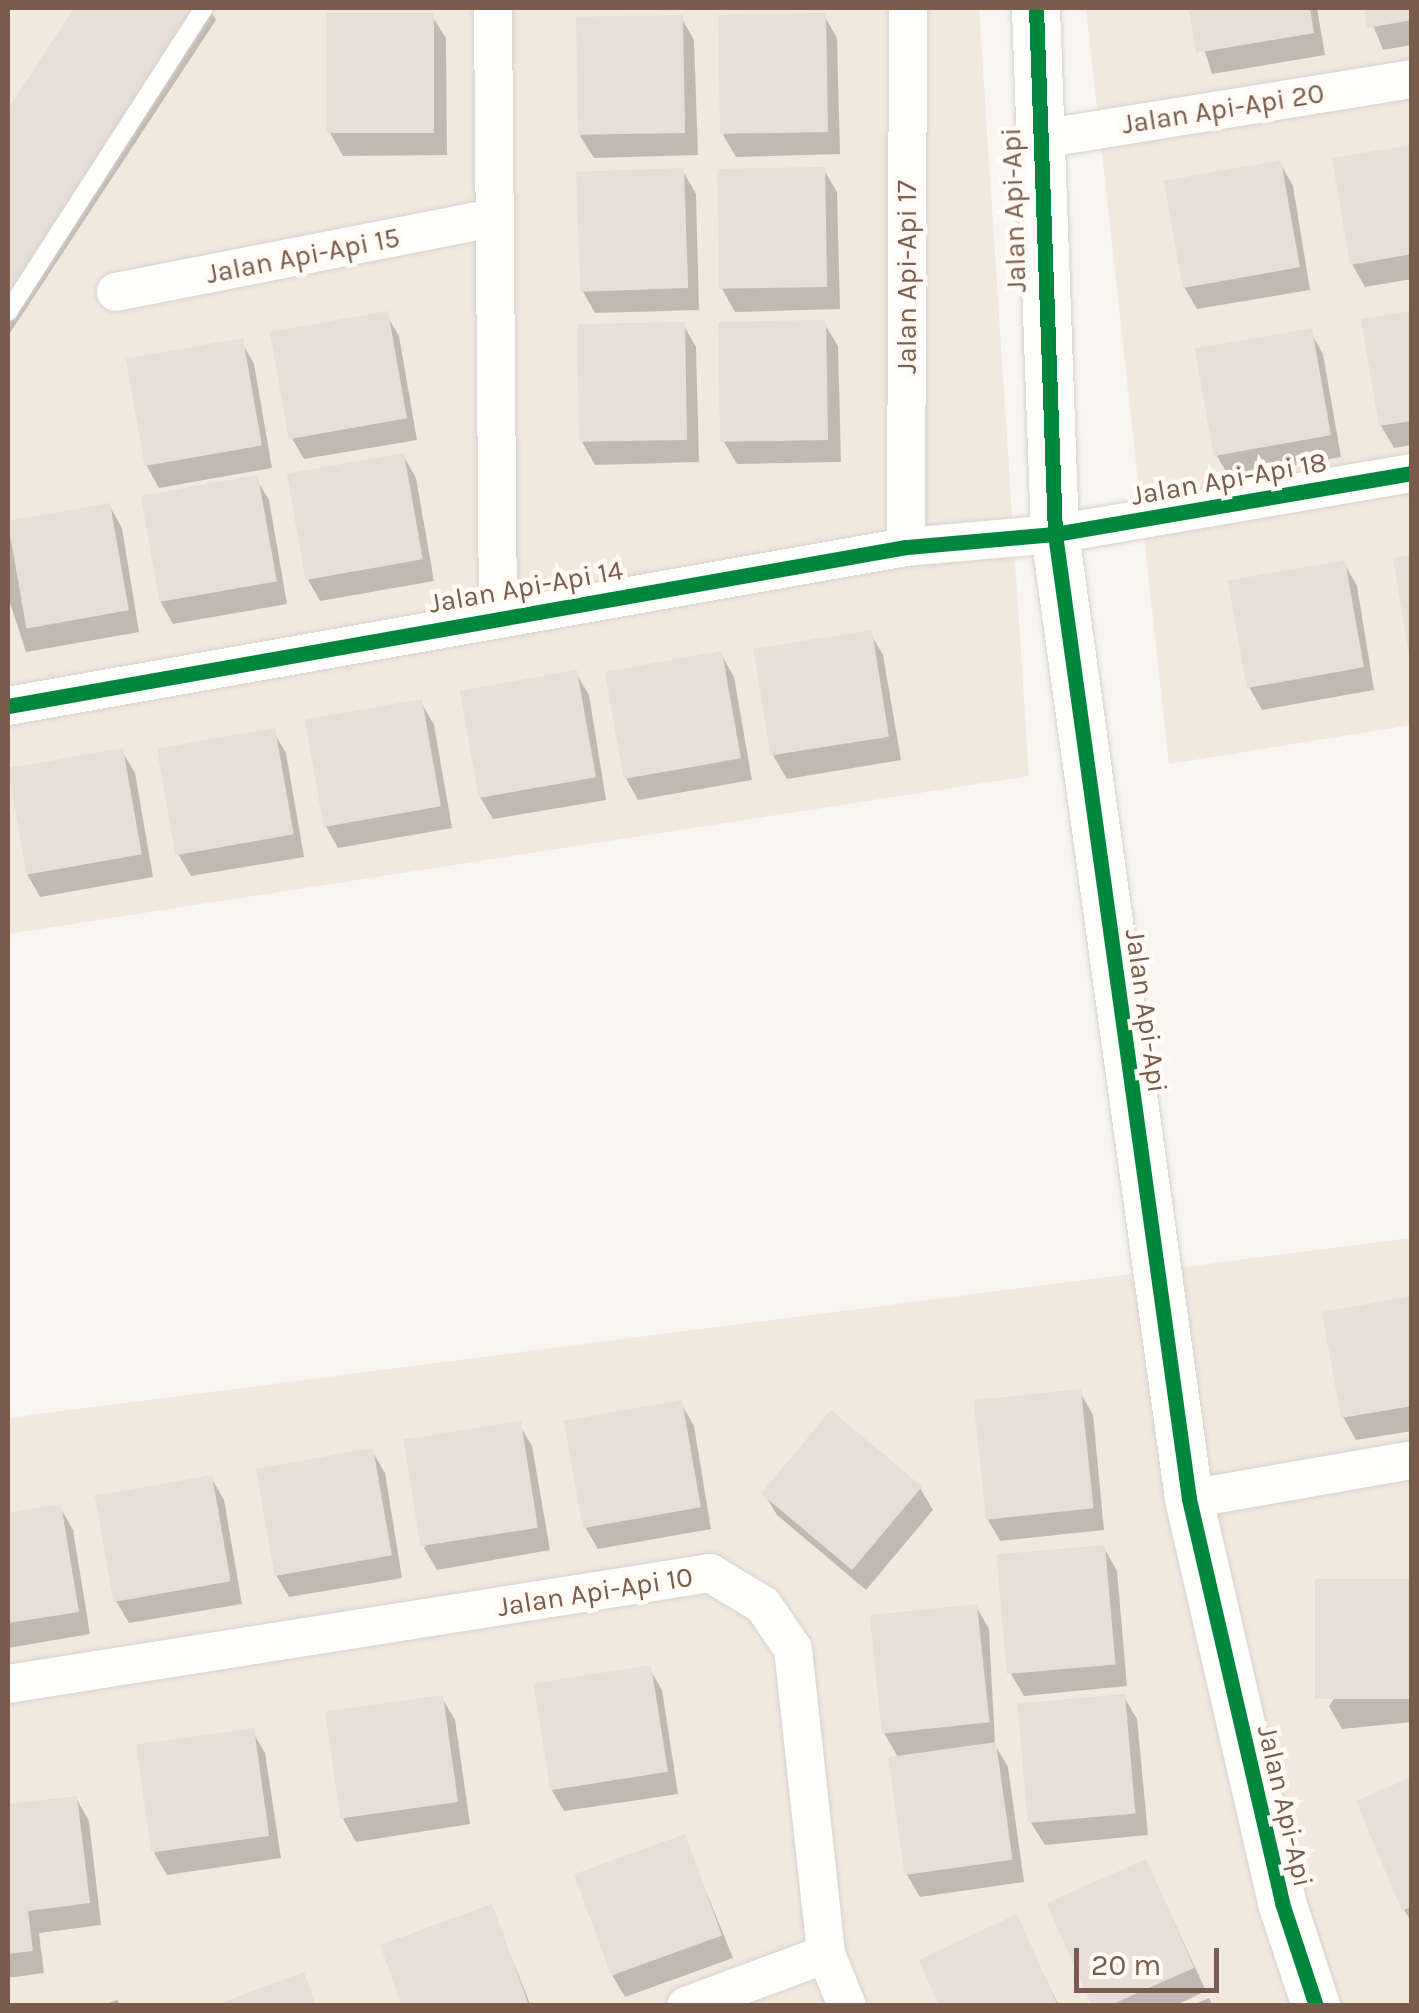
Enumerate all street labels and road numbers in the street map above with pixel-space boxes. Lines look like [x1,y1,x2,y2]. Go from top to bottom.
street label: Jalan Api-Api 20 [1119,76,1327,142]
street label: Jalan Api-Api [994,127,1034,293]
street label: Jalan Api-Api 17 [890,180,924,374]
street label: Jalan Api-Api 15 [203,221,403,291]
street label: Jalan Api-Api 18 [1129,445,1329,513]
street label: Jalan Api-Api 14 [426,553,626,621]
street label: Jalan Api-Api [1118,927,1174,1095]
street label: Jalan Api-Api 10 [495,1560,695,1624]
street label: Jalan Api-Api [1250,1722,1320,1890]

